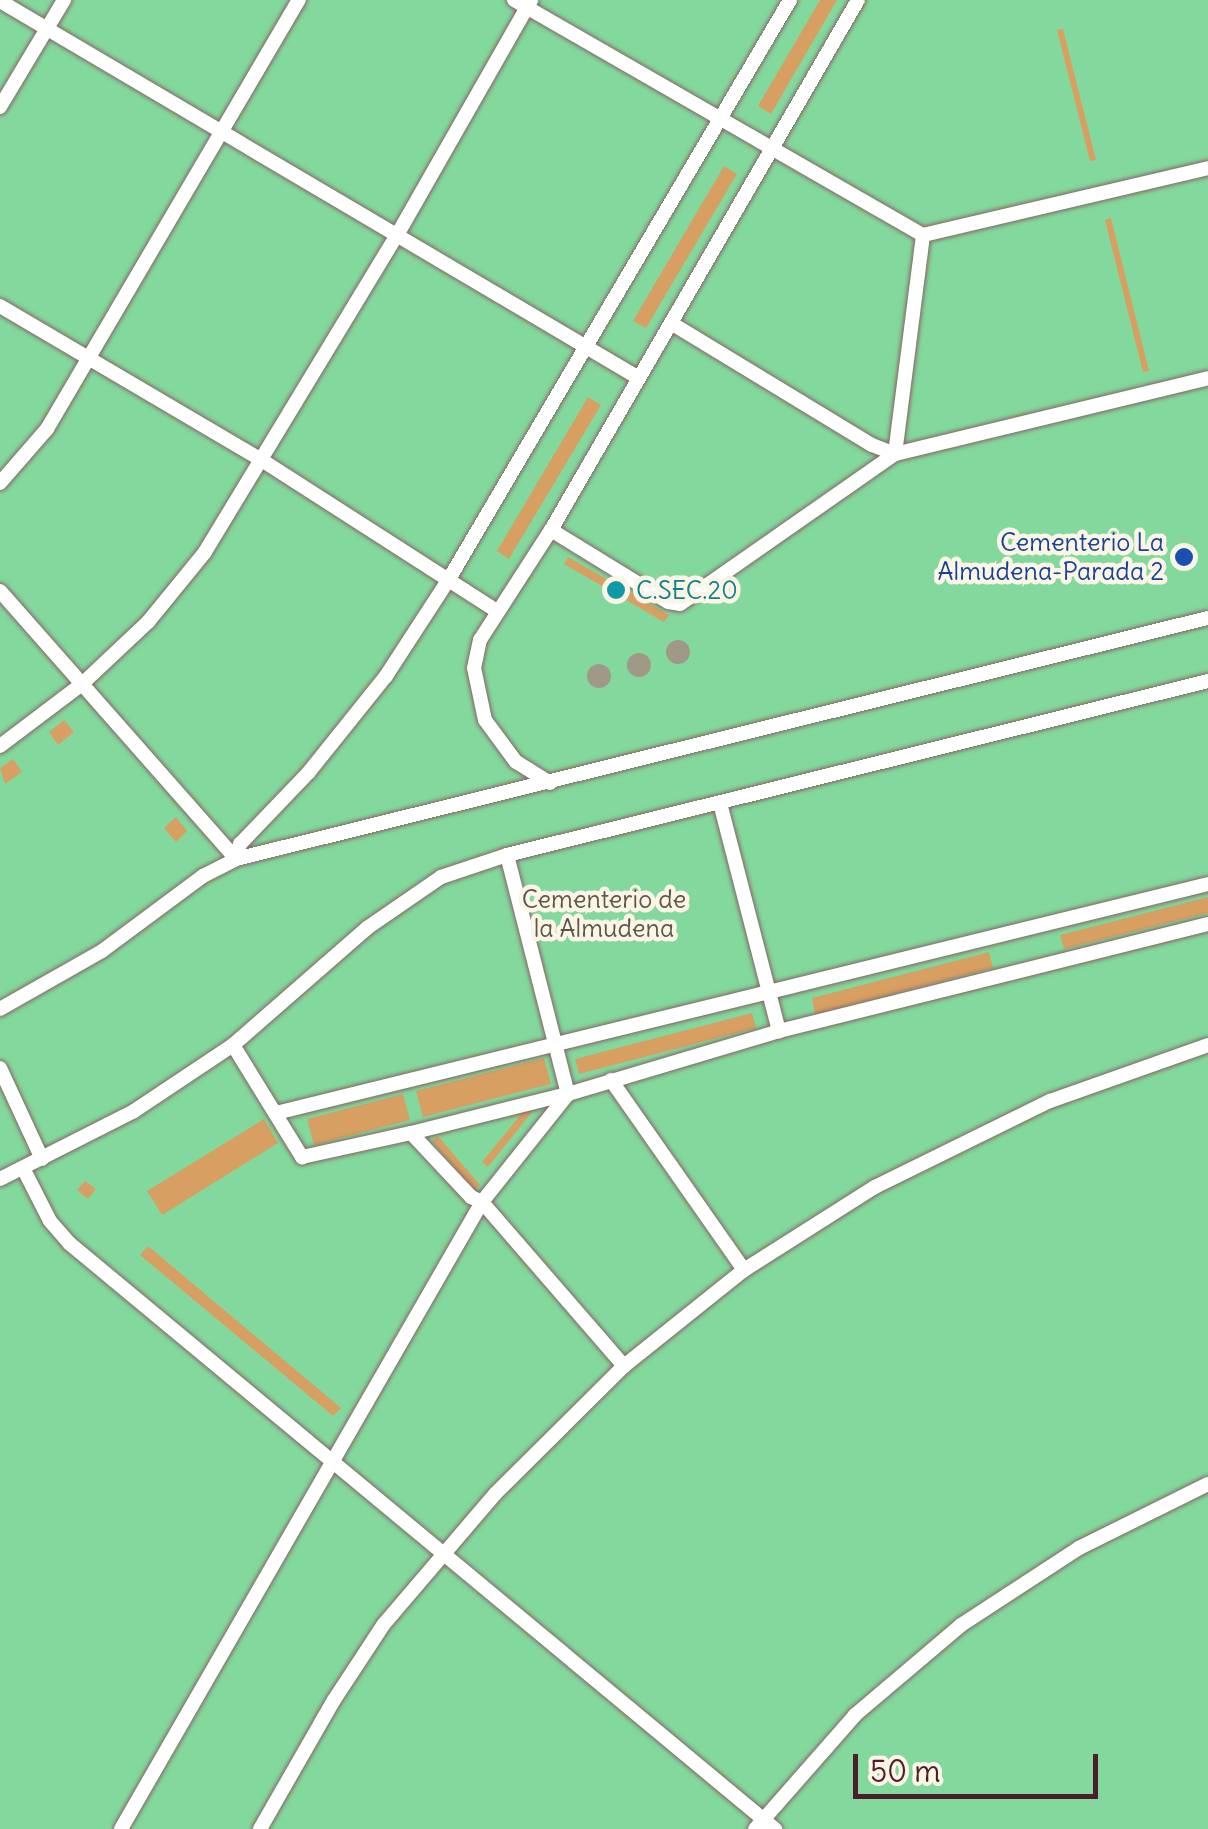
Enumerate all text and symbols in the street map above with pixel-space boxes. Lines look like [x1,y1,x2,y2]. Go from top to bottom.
place label: Cementerio La Almudena-Parada 2 [938,528,1164,587]
marker: Cementerio La Almudena-Parada 2 [1173,546,1195,568]
place label: C.SEC.20 [636,575,738,605]
marker: C.SEC.20 [605,579,627,601]
park label: Cementerio de la Almudena [522,885,686,944]
scale bar [858,1734,1103,1796]
text: 50 m [870,1752,940,1790]

